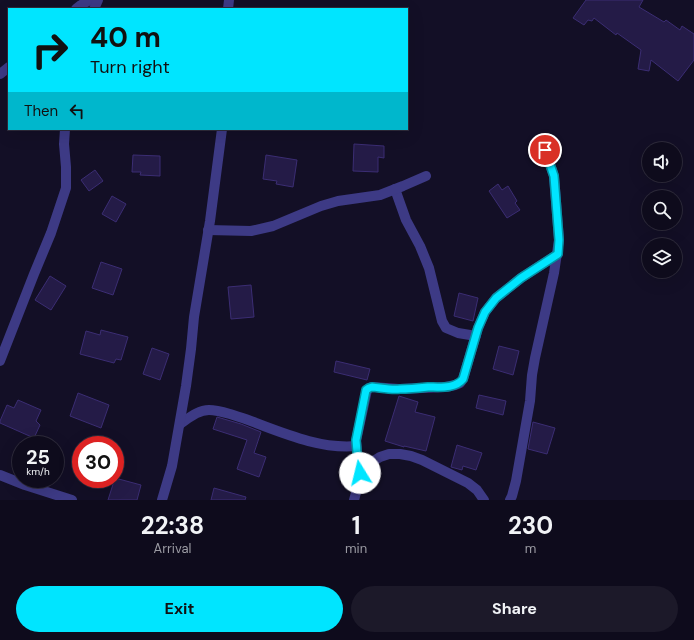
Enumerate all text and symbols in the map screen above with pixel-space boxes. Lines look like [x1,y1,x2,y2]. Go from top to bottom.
text: 40 m [90,19,161,56]
icon: right [24,24,76,76]
text: Turn right [90,55,170,79]
icon: left [66,100,88,122]
text: Then [24,101,58,121]
pin [528,133,562,167]
icon: arrive [534,139,556,161]
map controls [642,142,682,278]
button: sound [642,142,682,182]
button: search [642,190,682,230]
button: layers [642,238,682,278]
speed limit sign: 30 [72,436,124,488]
text: 25 [26,444,50,470]
position arrow [339,452,381,494]
text: km/h [26,465,50,478]
text: 22:38 [141,510,204,541]
text: 1 [352,510,360,541]
text: 230 [508,510,553,541]
text: Arrival [154,540,191,557]
text: min [345,540,367,557]
text: m [525,540,536,557]
button: Exit [16,586,343,632]
button: Share [351,586,678,632]

